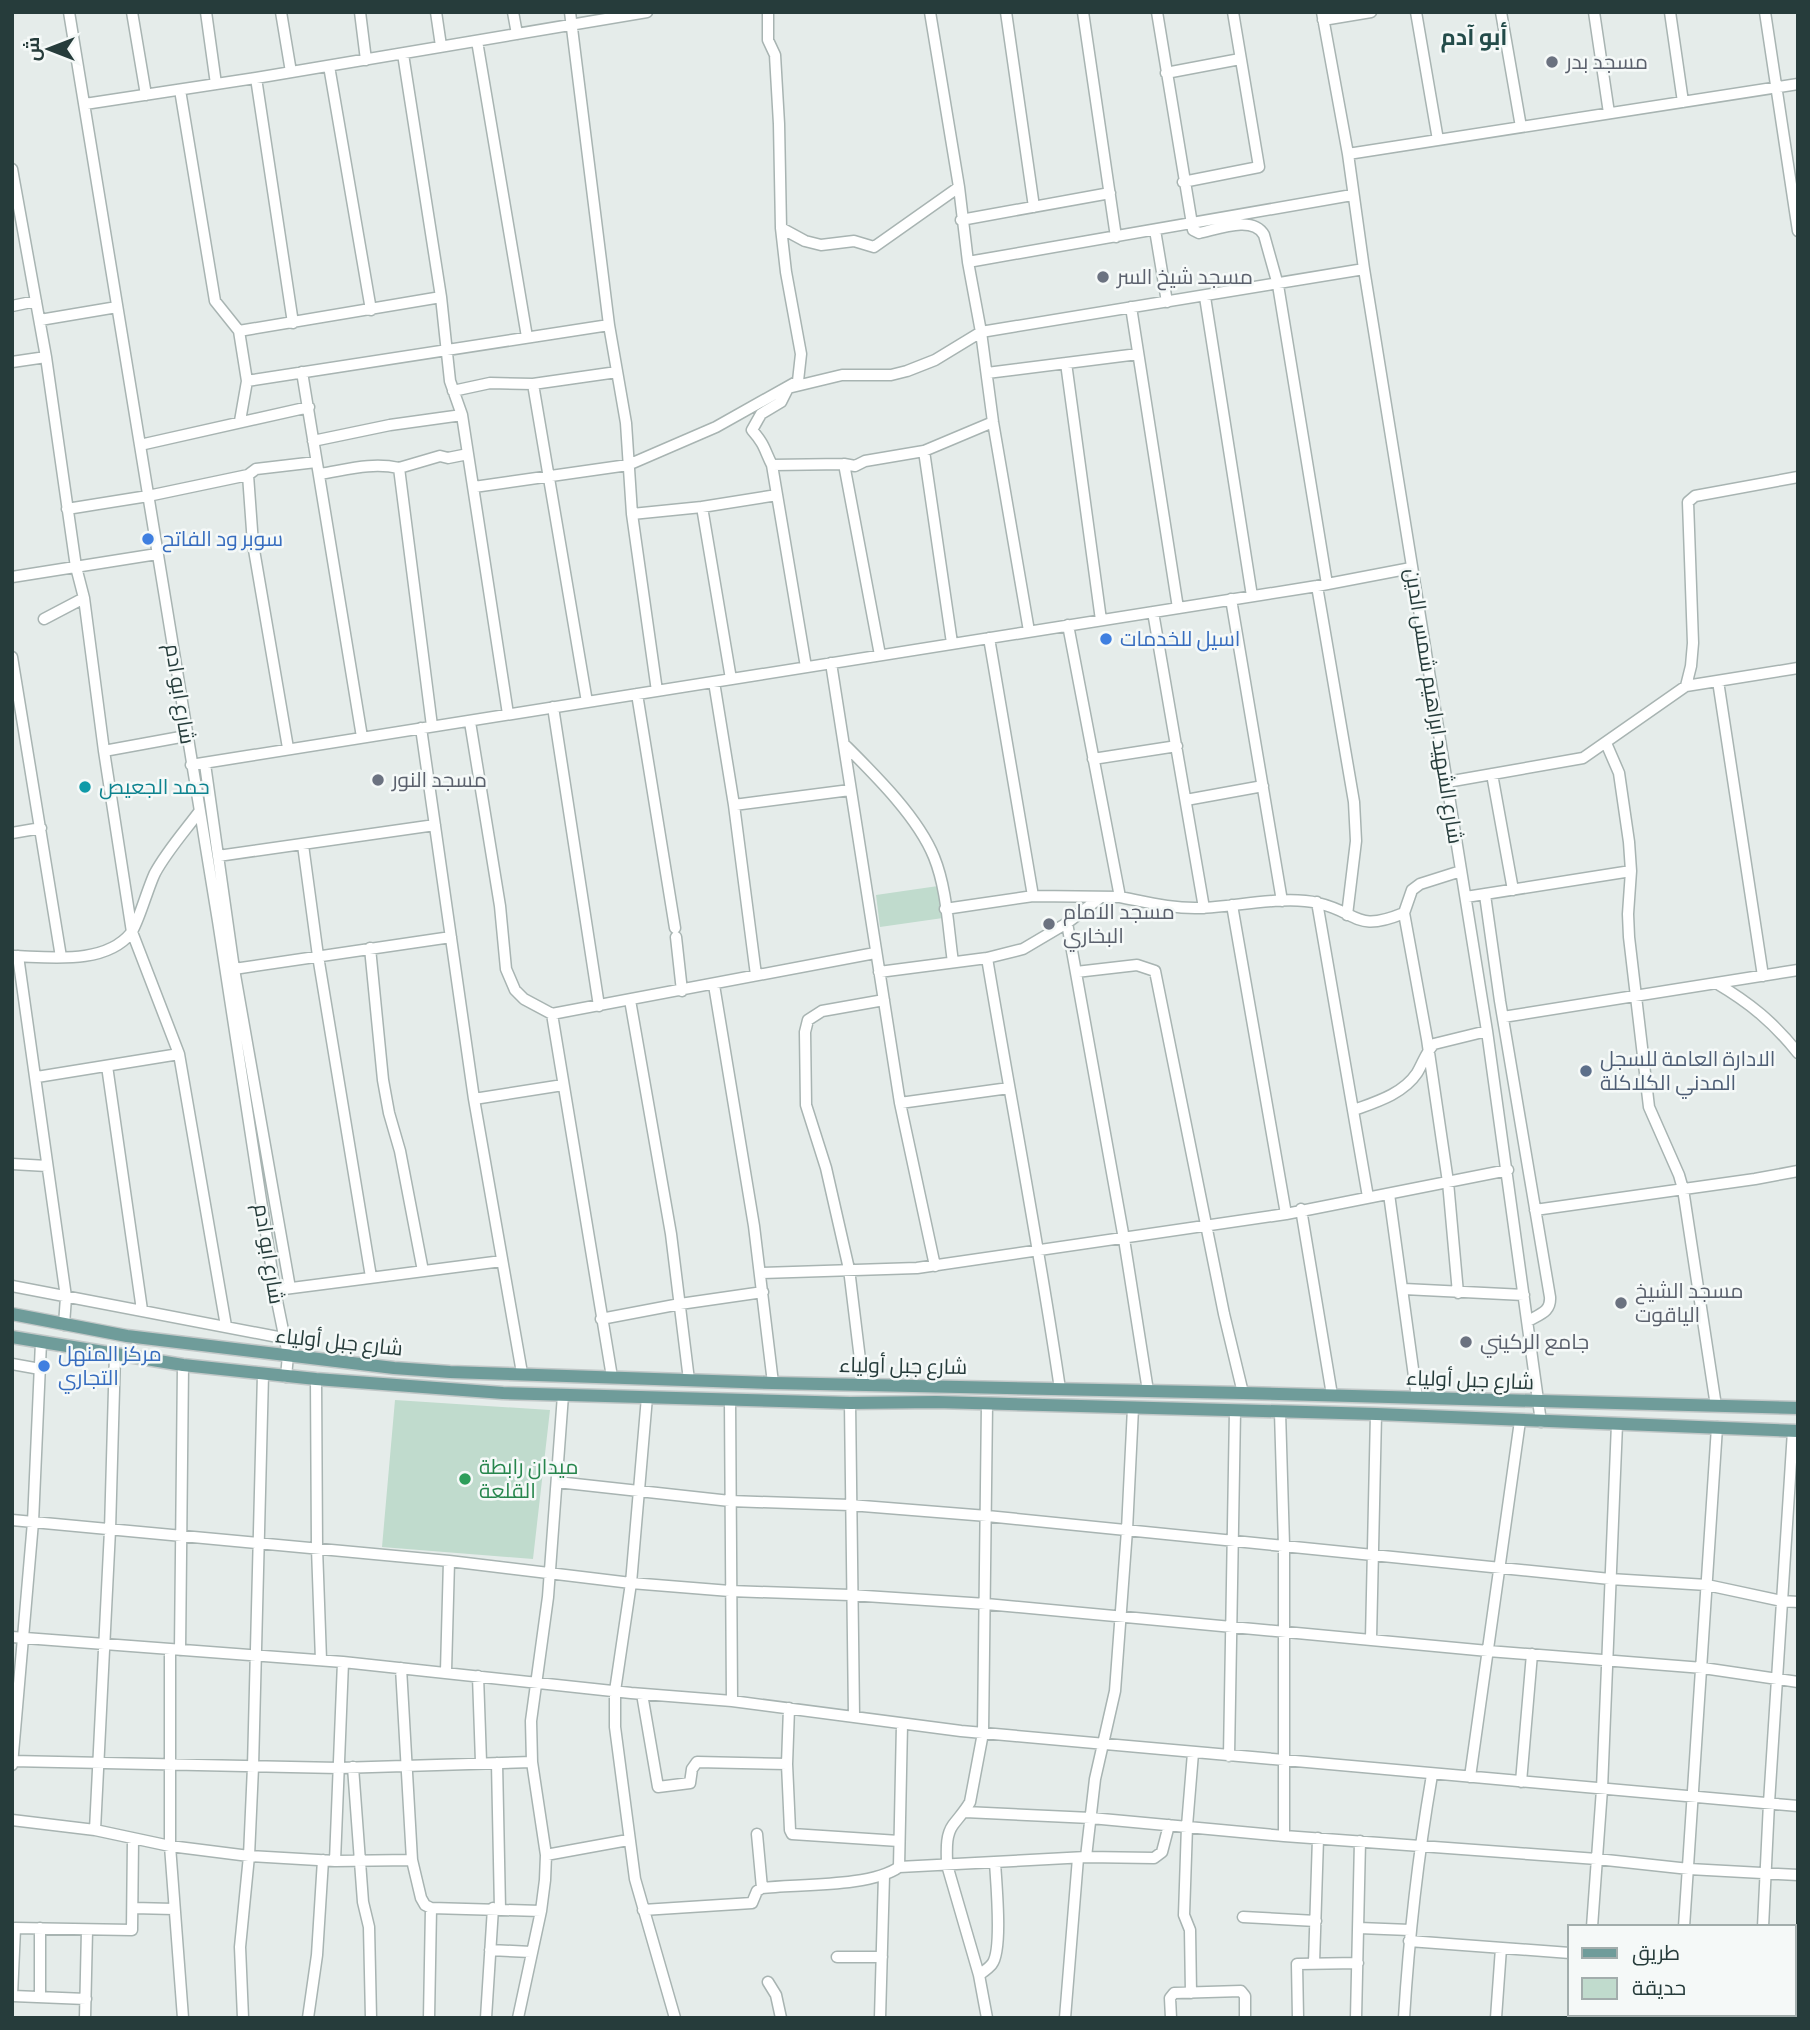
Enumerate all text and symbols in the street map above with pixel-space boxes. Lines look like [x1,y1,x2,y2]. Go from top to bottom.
north arrow [14,14,84,84]
district label: أبو آدم [1440,21,1508,54]
text: ش [20,37,47,61]
place label: مسجد بدر [1565,47,1648,77]
marker: مسجد بدر [1544,54,1560,70]
place label: مسجد شيخ السر [1116,262,1253,292]
marker: مسجد شيخ السر [1095,269,1111,285]
place label: سوبر ود الفاتح [162,524,283,554]
marker: سوبر ود الفاتح [140,531,156,547]
street label: شارع الشهيد ابراهيم شمس الدين [1397,566,1471,846]
place label: اسيل للخدمات [1120,624,1240,654]
marker: اسيل للخدمات [1098,631,1114,647]
street label: شارع ابو ادم [157,642,203,746]
place label: مسجد النور [391,765,487,795]
place label: حمد الجعيص [99,772,210,802]
marker: مسجد النور [370,772,386,788]
marker: حمد الجعيص [77,779,93,795]
place label: مسجد الامام البخاري [1063,897,1175,952]
marker: مسجد الامام البخاري [1041,916,1057,932]
place label: الادارة العامة للسجل المدني الكلاكلة [1600,1044,1775,1099]
marker: الادارة العامة للسجل المدني الكلاكلة [1578,1063,1594,1079]
street label: شارع ابو ادم [246,1202,292,1306]
place label: مسجد الشيخ الياقوت [1635,1276,1744,1330]
marker: مسجد الشيخ الياقوت [1613,1295,1629,1311]
street label: شارع جبل أولياء [274,1320,404,1364]
place label: جامع الركيني [1480,1327,1589,1358]
marker: جامع الركيني [1458,1334,1474,1350]
place label: مركز المنهل التجاري [58,1339,162,1394]
street label: شارع جبل أولياء [839,1350,967,1382]
marker: مركز المنهل التجاري [36,1358,52,1374]
street label: شارع جبل أولياء [1405,1363,1535,1397]
place label: ميدان رابطة القلعة [479,1452,578,1506]
marker: ميدان رابطة القلعة [457,1471,473,1487]
legend [1568,1925,1796,2016]
text: طريق [1632,1938,1680,1968]
text: حديقة [1632,1973,1686,2003]

